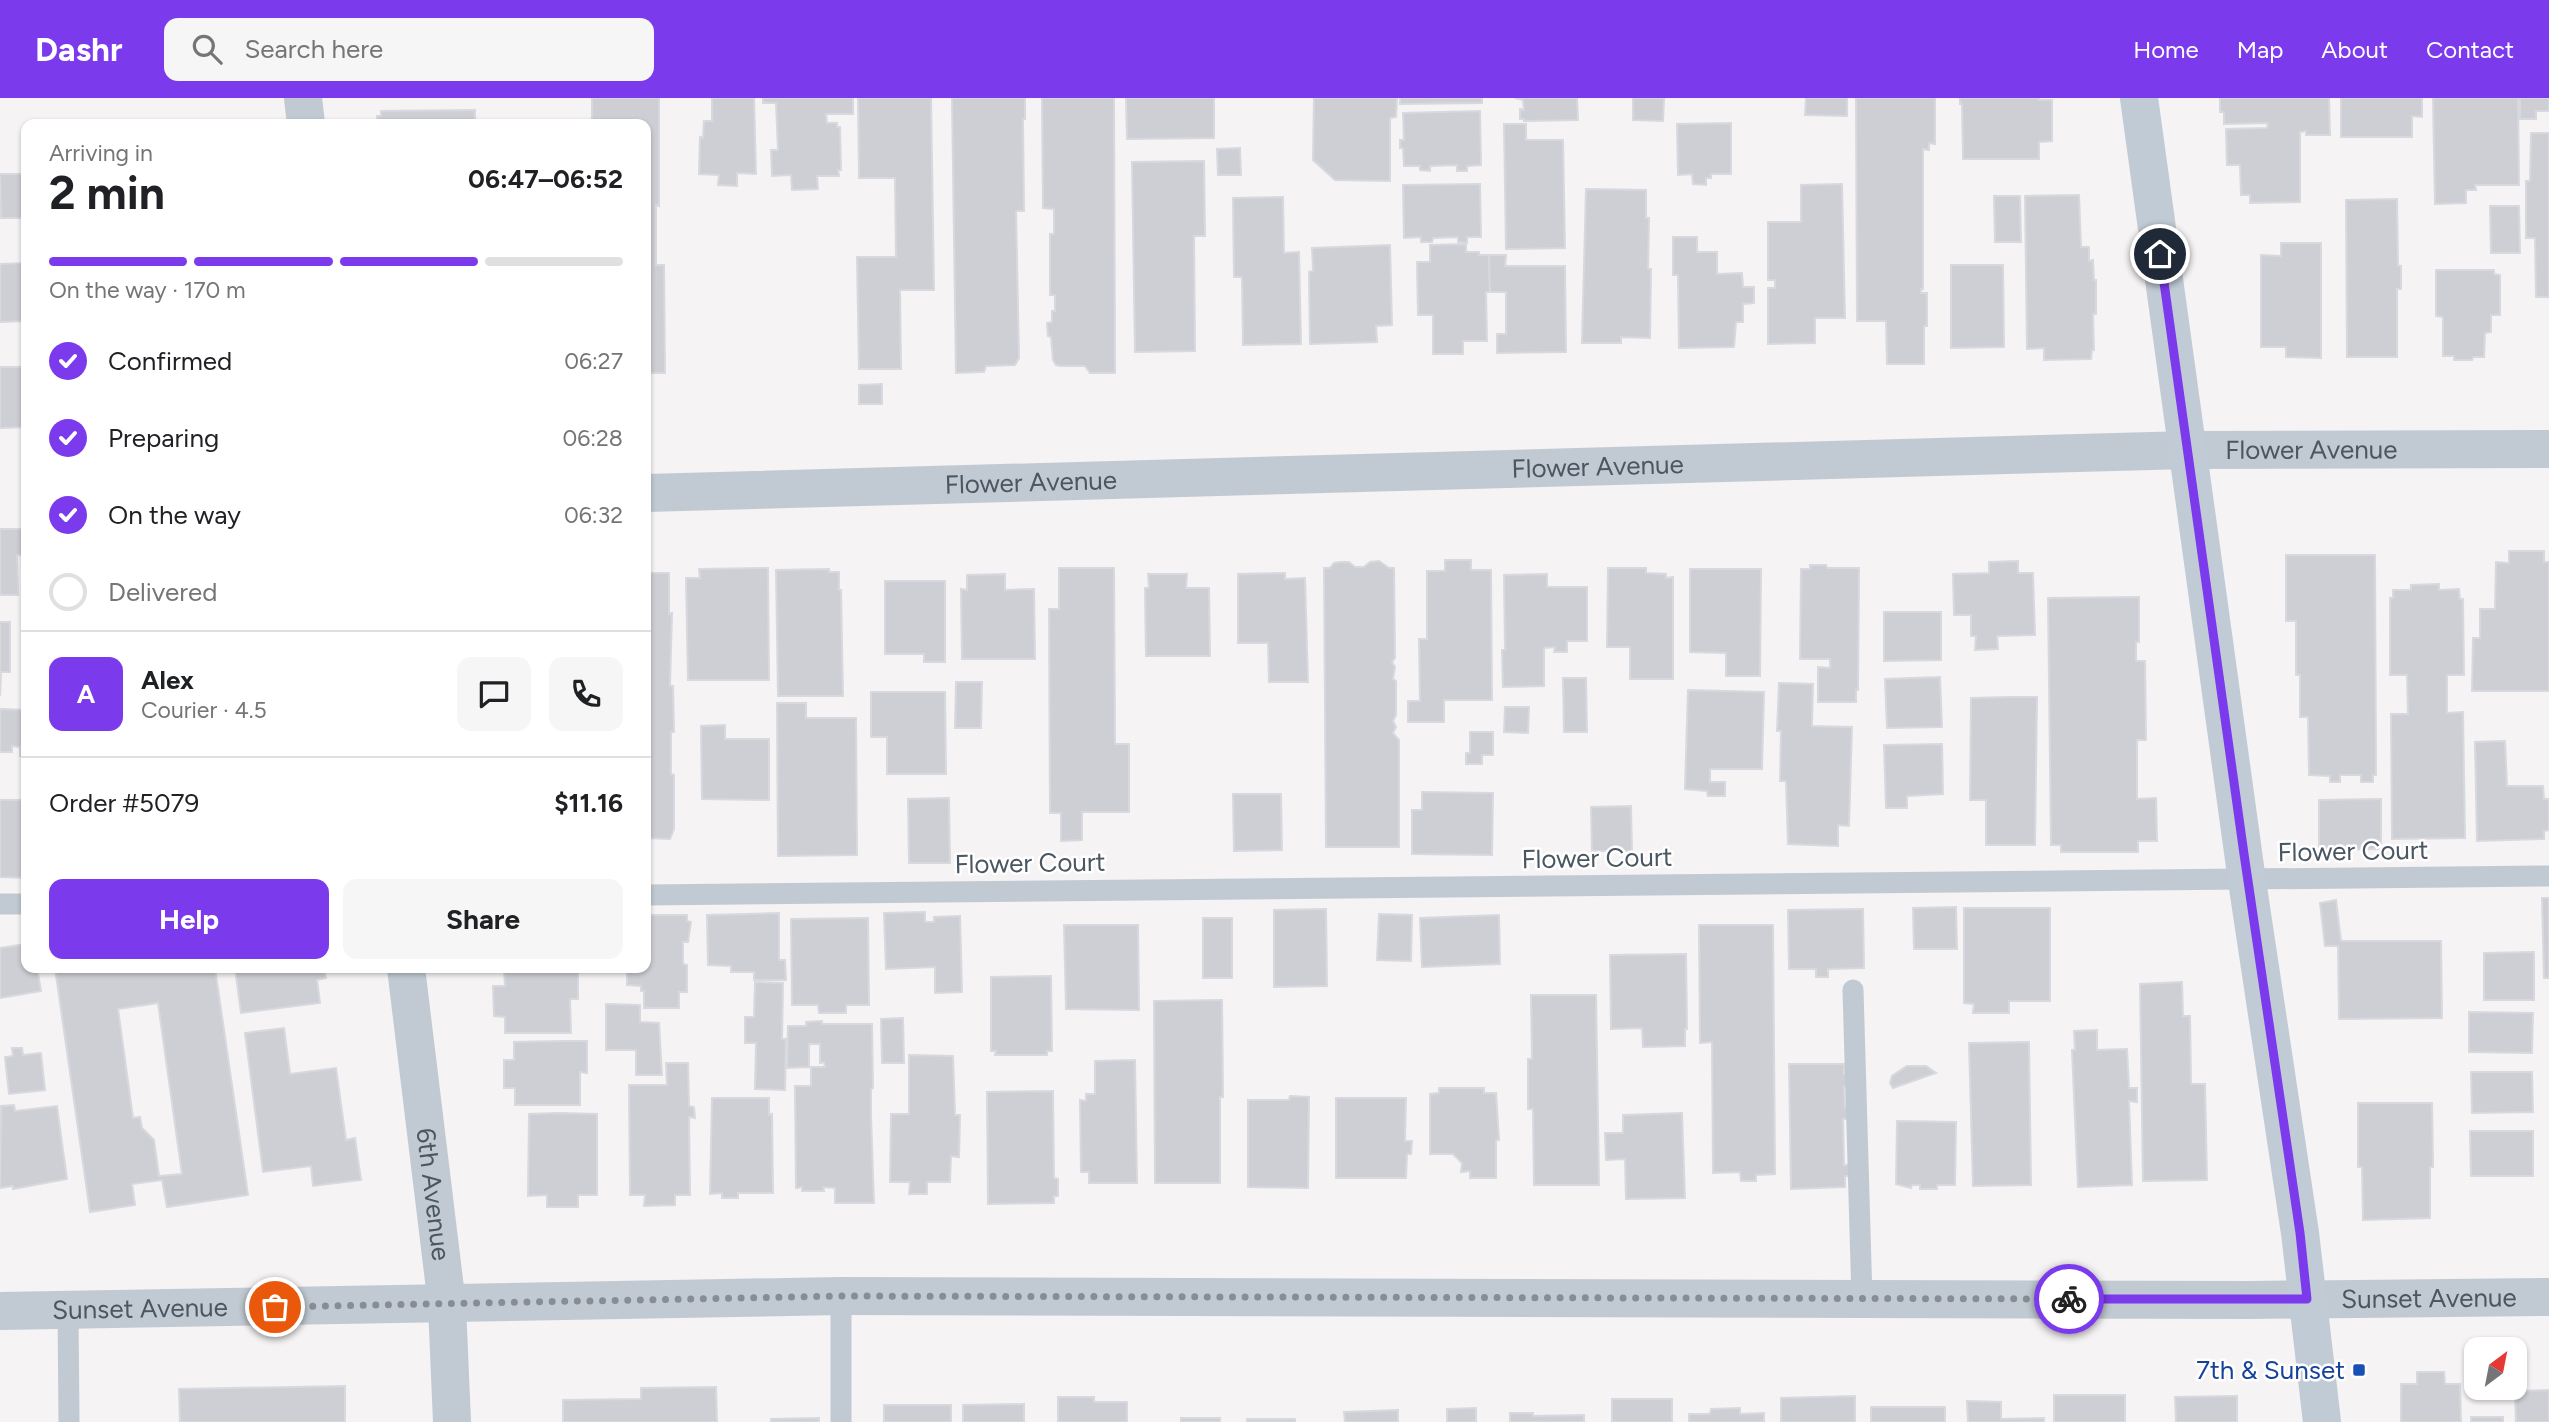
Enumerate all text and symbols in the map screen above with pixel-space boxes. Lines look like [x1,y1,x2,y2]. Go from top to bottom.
search box [164,18,654,81]
text: Dashr [35,30,122,69]
icon: search [188,30,226,68]
text: Search here [244,33,383,65]
text: Home [2133,35,2199,64]
text: Map [2237,35,2283,64]
text: About [2321,35,2388,64]
text: Contact [2426,35,2514,64]
text: Arriving in [49,139,153,167]
text: 06:47–06:52 [468,163,623,195]
text: 2 min [49,165,165,221]
pin [2130,224,2190,284]
icon: home [2141,235,2179,273]
text: On the way · 170 m [49,276,246,304]
icon: check [49,342,87,380]
text: Confirmed [108,345,232,377]
text: 06:27 [564,347,623,375]
icon: check [49,419,87,457]
text: Preparing [108,422,219,454]
text: 06:28 [562,424,623,452]
street label: Flower Avenue [2225,433,2397,466]
street label: Flower Avenue [1511,448,1684,485]
street label: Flower Avenue [944,464,1117,501]
icon: check [49,496,87,534]
text: On the way [108,499,241,531]
text: 06:32 [564,501,623,529]
text: Delivered [108,576,217,608]
button: chat [457,657,531,731]
button: phone [549,657,623,731]
text: Alex [141,664,194,696]
text: A [77,678,95,710]
text: Courier · 4.5 [141,696,267,724]
text: Order #5079 [49,787,199,819]
text: $11.16 [554,787,623,819]
street label: Flower Court [2277,834,2429,868]
street label: Flower Court [1521,841,1673,875]
street label: Flower Court [954,846,1106,880]
button: Help [49,879,329,959]
button: Share [343,879,623,959]
street label: 6th Avenue [410,1126,457,1263]
courier [2034,1264,2104,1334]
pin [245,1277,305,1337]
icon: bike [2050,1280,2088,1318]
street label: Sunset Avenue [2341,1281,2517,1315]
icon: bag [256,1288,294,1326]
street label: Sunset Avenue [52,1291,228,1326]
north arrow [2464,1337,2527,1400]
map controls [2464,1337,2527,1400]
place label: 7th & Sunset [2196,1354,2345,1386]
marker: 7th & Sunset [2351,1362,2367,1378]

